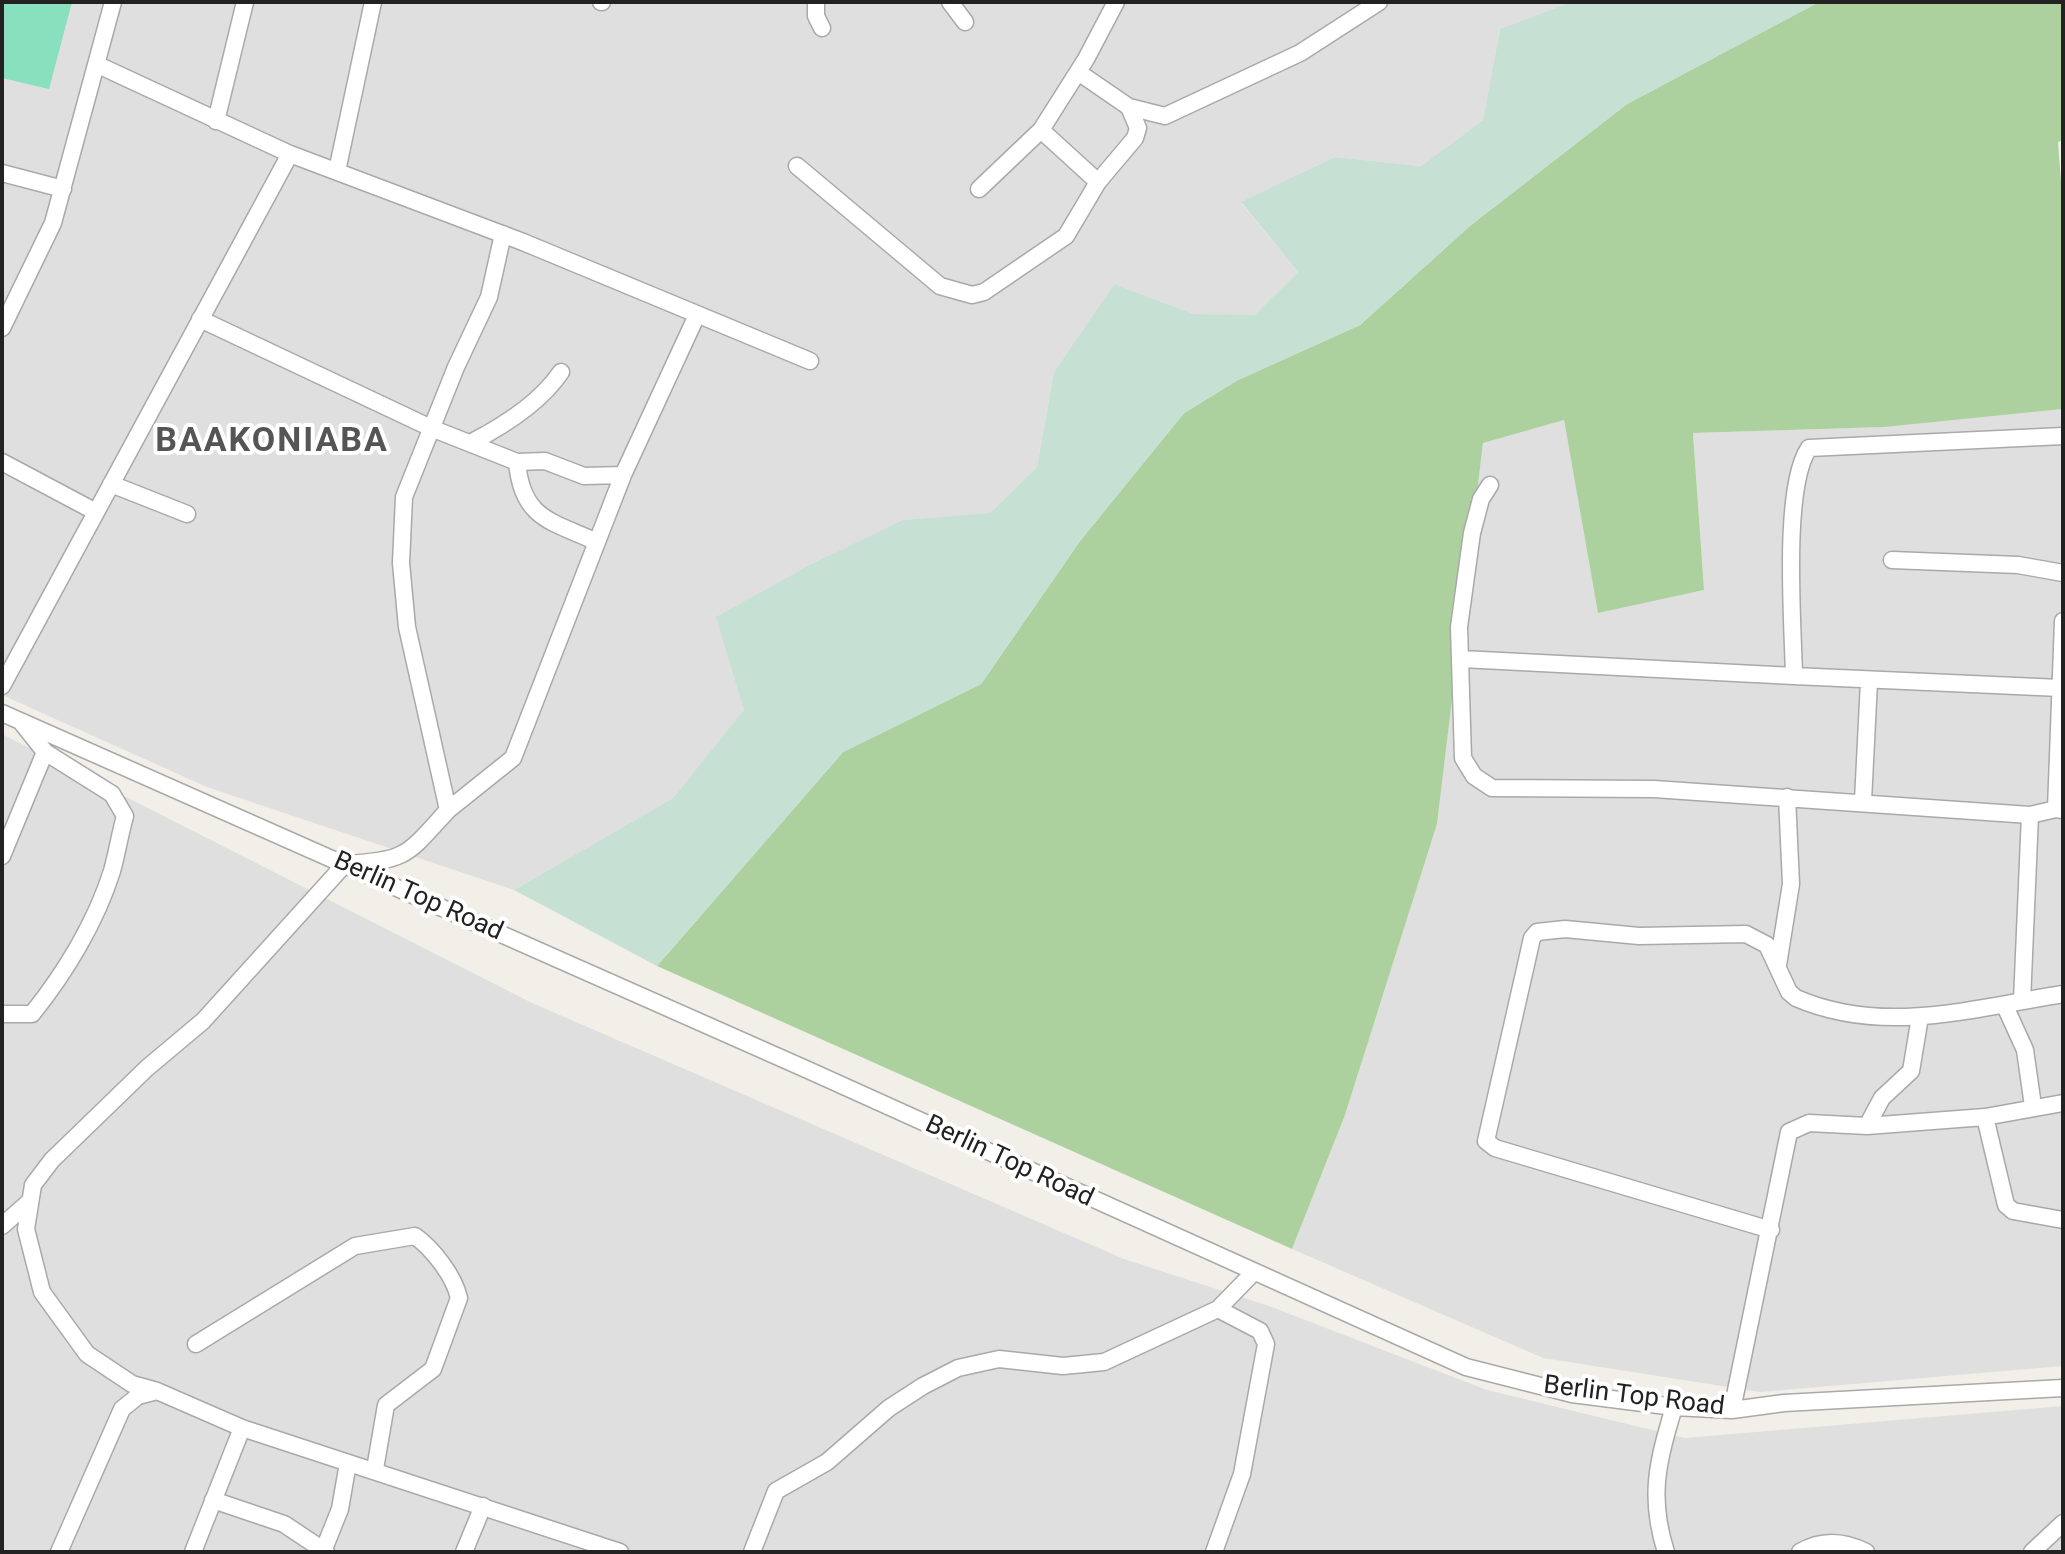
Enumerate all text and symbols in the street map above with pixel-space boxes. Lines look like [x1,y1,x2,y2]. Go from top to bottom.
district label: BAAKONIABA [155,422,389,462]
street label: Berlin Top Road [329,846,507,948]
street label: Berlin Top Road [920,1109,1098,1215]
street label: Berlin Top Road [1542,1370,1726,1424]

